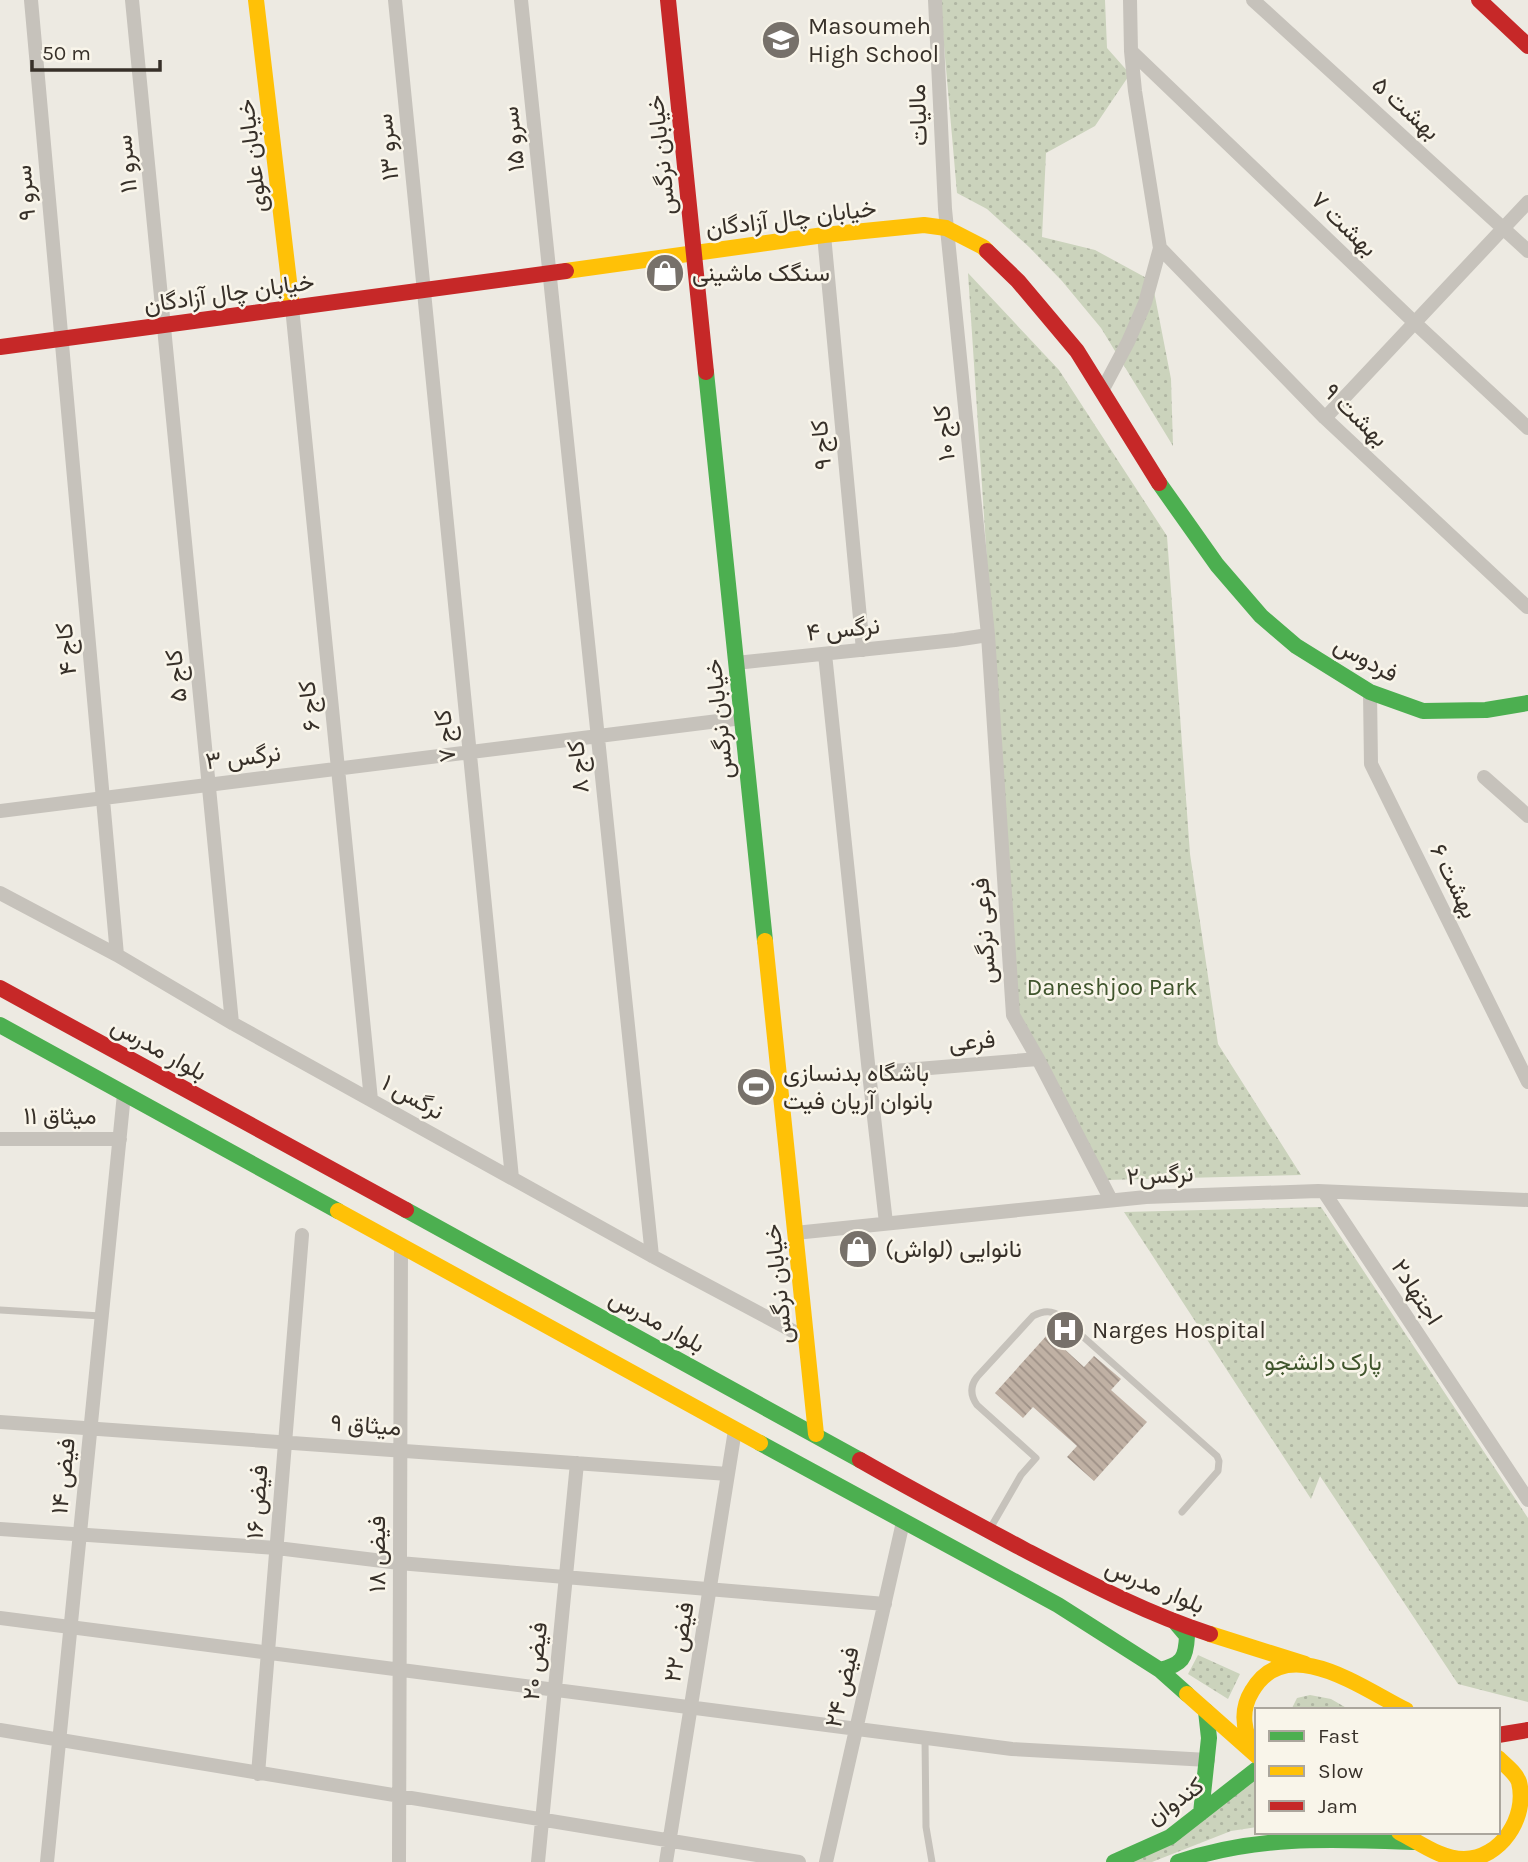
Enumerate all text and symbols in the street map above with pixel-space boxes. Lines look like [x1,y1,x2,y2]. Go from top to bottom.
place label: Masoumeh High School [808,12,939,68]
school or university icon: Masoumeh High School [760,19,802,61]
scale bar [32,28,159,72]
text: 50 m [42,41,91,65]
street label: بهشت ۵ [1366,70,1446,146]
street label: مالیات [903,84,933,146]
street label: خیابان نرگس [641,93,682,216]
street label: خیابان علوی [231,98,274,214]
street label: سرو ۱۵ [496,105,531,173]
street label: سرو ۱۳ [370,112,405,182]
street label: سرو ۱۱ [109,134,144,194]
street label: سرو ۹ [9,164,42,222]
street label: بهشت ۷ [1304,186,1383,263]
street label: خیابان چال آزادگان [704,194,878,244]
shop icon: سنگک ماشینی [644,252,686,294]
place label: سنگک ماشینی [692,259,830,287]
street label: خیابان چال آزادگان [142,267,316,321]
street label: بهشت ۹ [1317,378,1394,453]
street label: کاج ۱۰ [927,404,963,462]
street label: کاج ۹ [805,419,839,471]
street label: نرگس ۴ [805,611,881,648]
street label: کاج ۴ [50,621,84,676]
street label: فردوس [1329,630,1403,689]
street label: کاج ۵ [159,648,195,704]
street label: خیابان نرگس [699,657,740,780]
street label: کاج ۶ [292,679,328,733]
street label: کاج ۷ [428,708,464,764]
street label: نرگس ۳ [204,738,282,777]
street label: کاج ۸ [561,739,597,795]
street label: بهشت ۶ [1423,839,1484,923]
street label: فرعی نرگس [966,877,1003,985]
park label: Daneshjoo Park [1026,973,1198,1001]
street label: بلوار مدرس [106,1011,212,1088]
street label: فرعی [948,1025,996,1058]
place label: باشگاه بدنسازی بانوان آریان فیت [783,1059,933,1116]
sports icon: باشگاه بدنسازی بانوان آریان فیت [735,1066,777,1108]
street label: نرگس ۱ [376,1069,449,1126]
street label: میثاق ۱۱ [23,1102,97,1130]
street label: نرگس۲ [1126,1159,1194,1192]
street label: خیابان نرگس [758,1222,799,1345]
shop icon: نانوایی (لواش) [837,1228,879,1270]
place label: نانوایی (لواش) [885,1235,1022,1264]
street label: اجتهاد۲ [1385,1254,1448,1331]
street label: بلوار مدرس [604,1283,710,1360]
hospital icon: Narges Hospital [1044,1309,1086,1351]
place label: Narges Hospital [1092,1316,1266,1344]
park label: پارک دانشجو [1264,1348,1382,1378]
street label: میثاق ۹ [330,1409,402,1441]
street label: فیض ۱۴ [45,1436,81,1516]
street label: فیض ۱۶ [240,1464,274,1540]
street label: فیض ۱۸ [363,1516,391,1592]
street label: بلوار مدرس [1101,1553,1209,1620]
street label: فیض ۲۲ [658,1600,700,1684]
street label: فیض ۲۰ [517,1620,553,1702]
street label: فیض ۲۴ [819,1644,865,1730]
legend [1255,1708,1500,1834]
text: Fast [1318,1724,1359,1748]
text: Slow [1318,1759,1363,1783]
street label: کندوان [1141,1771,1210,1832]
text: Jam [1318,1794,1358,1818]

